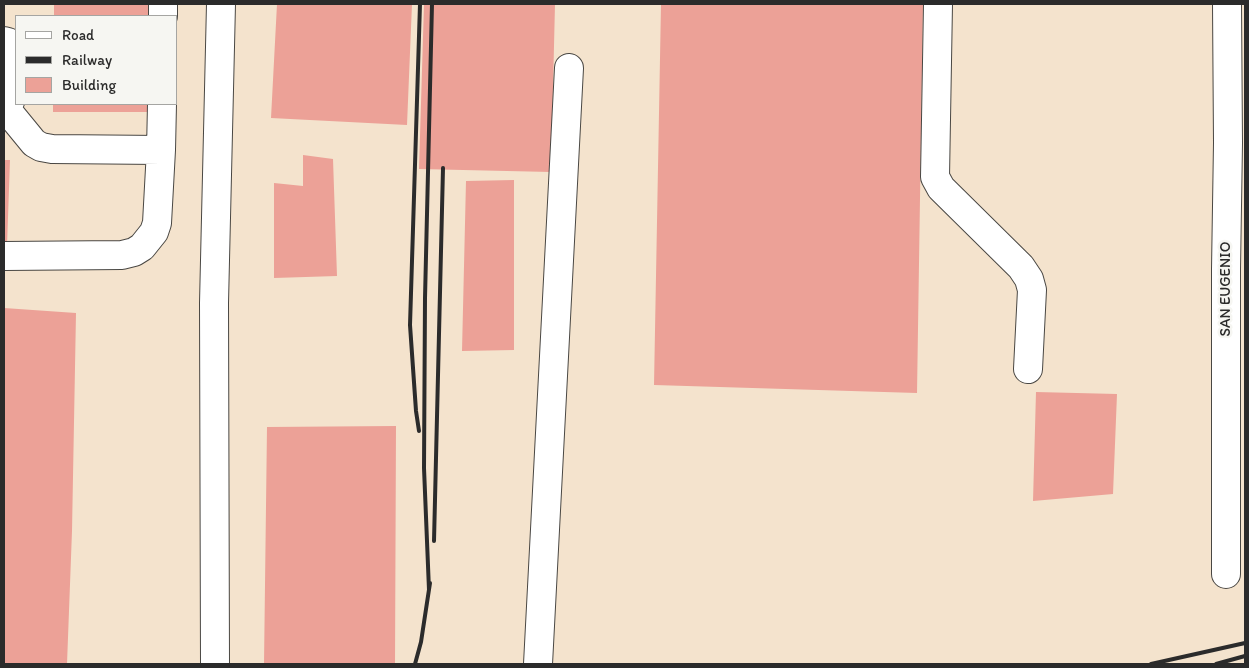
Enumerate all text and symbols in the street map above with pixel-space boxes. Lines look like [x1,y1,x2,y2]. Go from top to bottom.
legend [15,15,178,105]
text: Road [62,26,94,44]
text: Railway [62,51,112,69]
text: Building [62,76,116,94]
street label: SAN EUGENIO [1217,242,1235,336]

